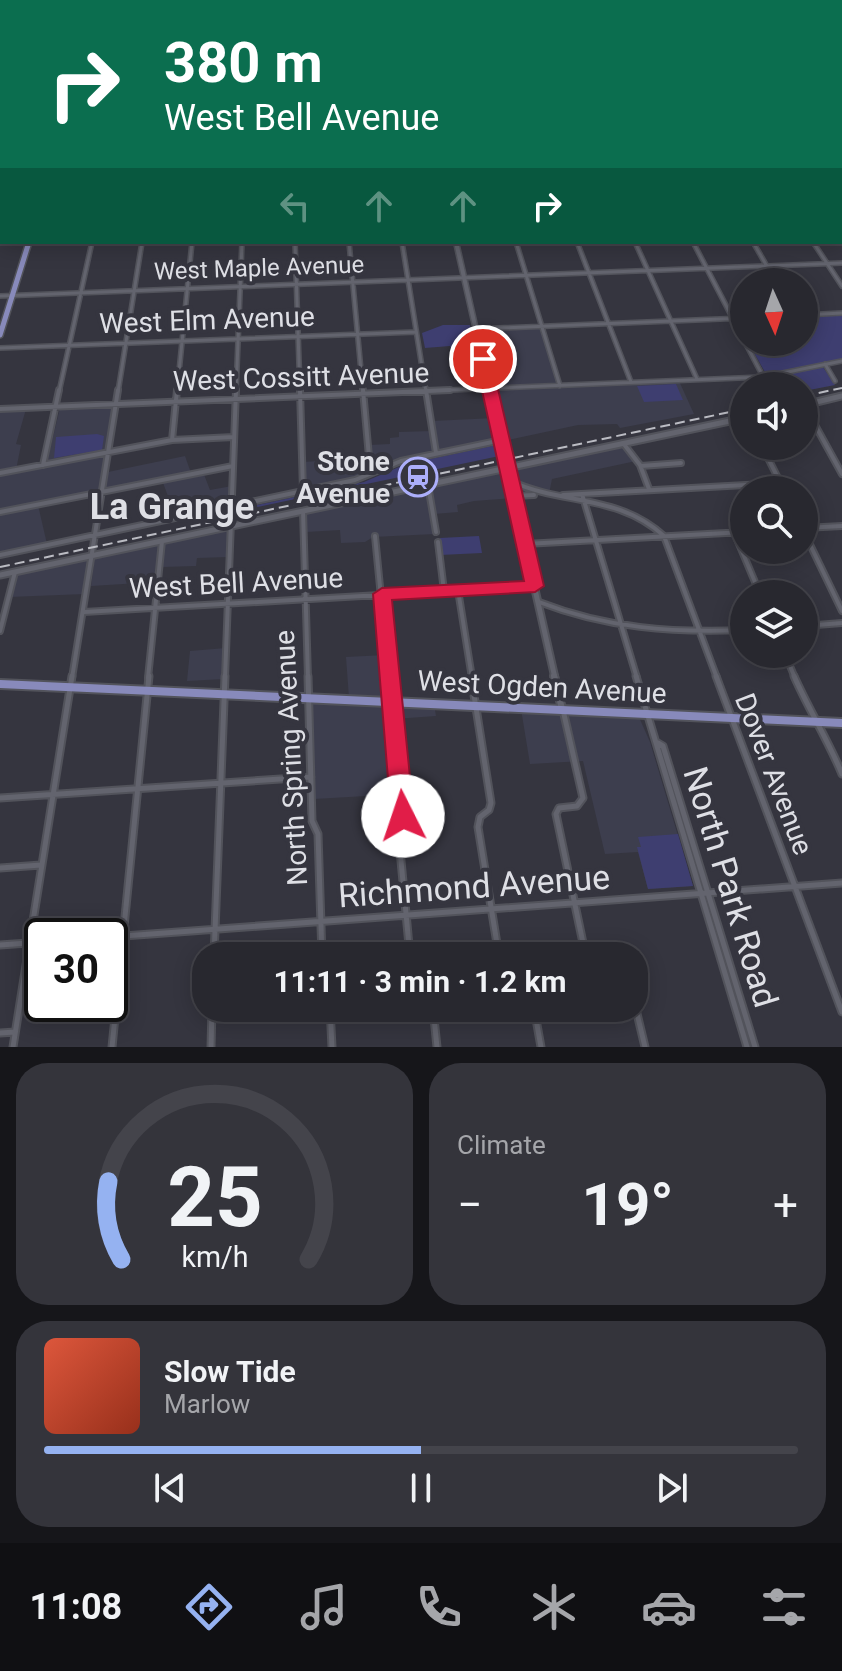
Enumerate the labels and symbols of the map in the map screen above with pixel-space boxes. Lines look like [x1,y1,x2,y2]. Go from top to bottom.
street label: West Maple Avenue [153,250,365,286]
north arrow [730,268,818,356]
street label: West Elm Avenue [99,300,315,340]
pin [449,325,517,393]
street label: West Cossitt Avenue [172,356,430,398]
place label: Stone Avenue [296,445,390,510]
station icon: Stone Avenue [397,456,439,498]
district label: La Grange [90,486,254,528]
street label: West Bell Avenue [128,561,344,605]
street label: North Spring Avenue [268,629,314,887]
street label: West Ogden Avenue [417,664,667,710]
street label: Dover Avenue [728,689,820,859]
street label: North Park Road [675,762,787,1012]
position arrow [361,774,445,858]
street label: Richmond Avenue [337,857,611,915]
speed limit sign: 30 [24,918,128,1022]

